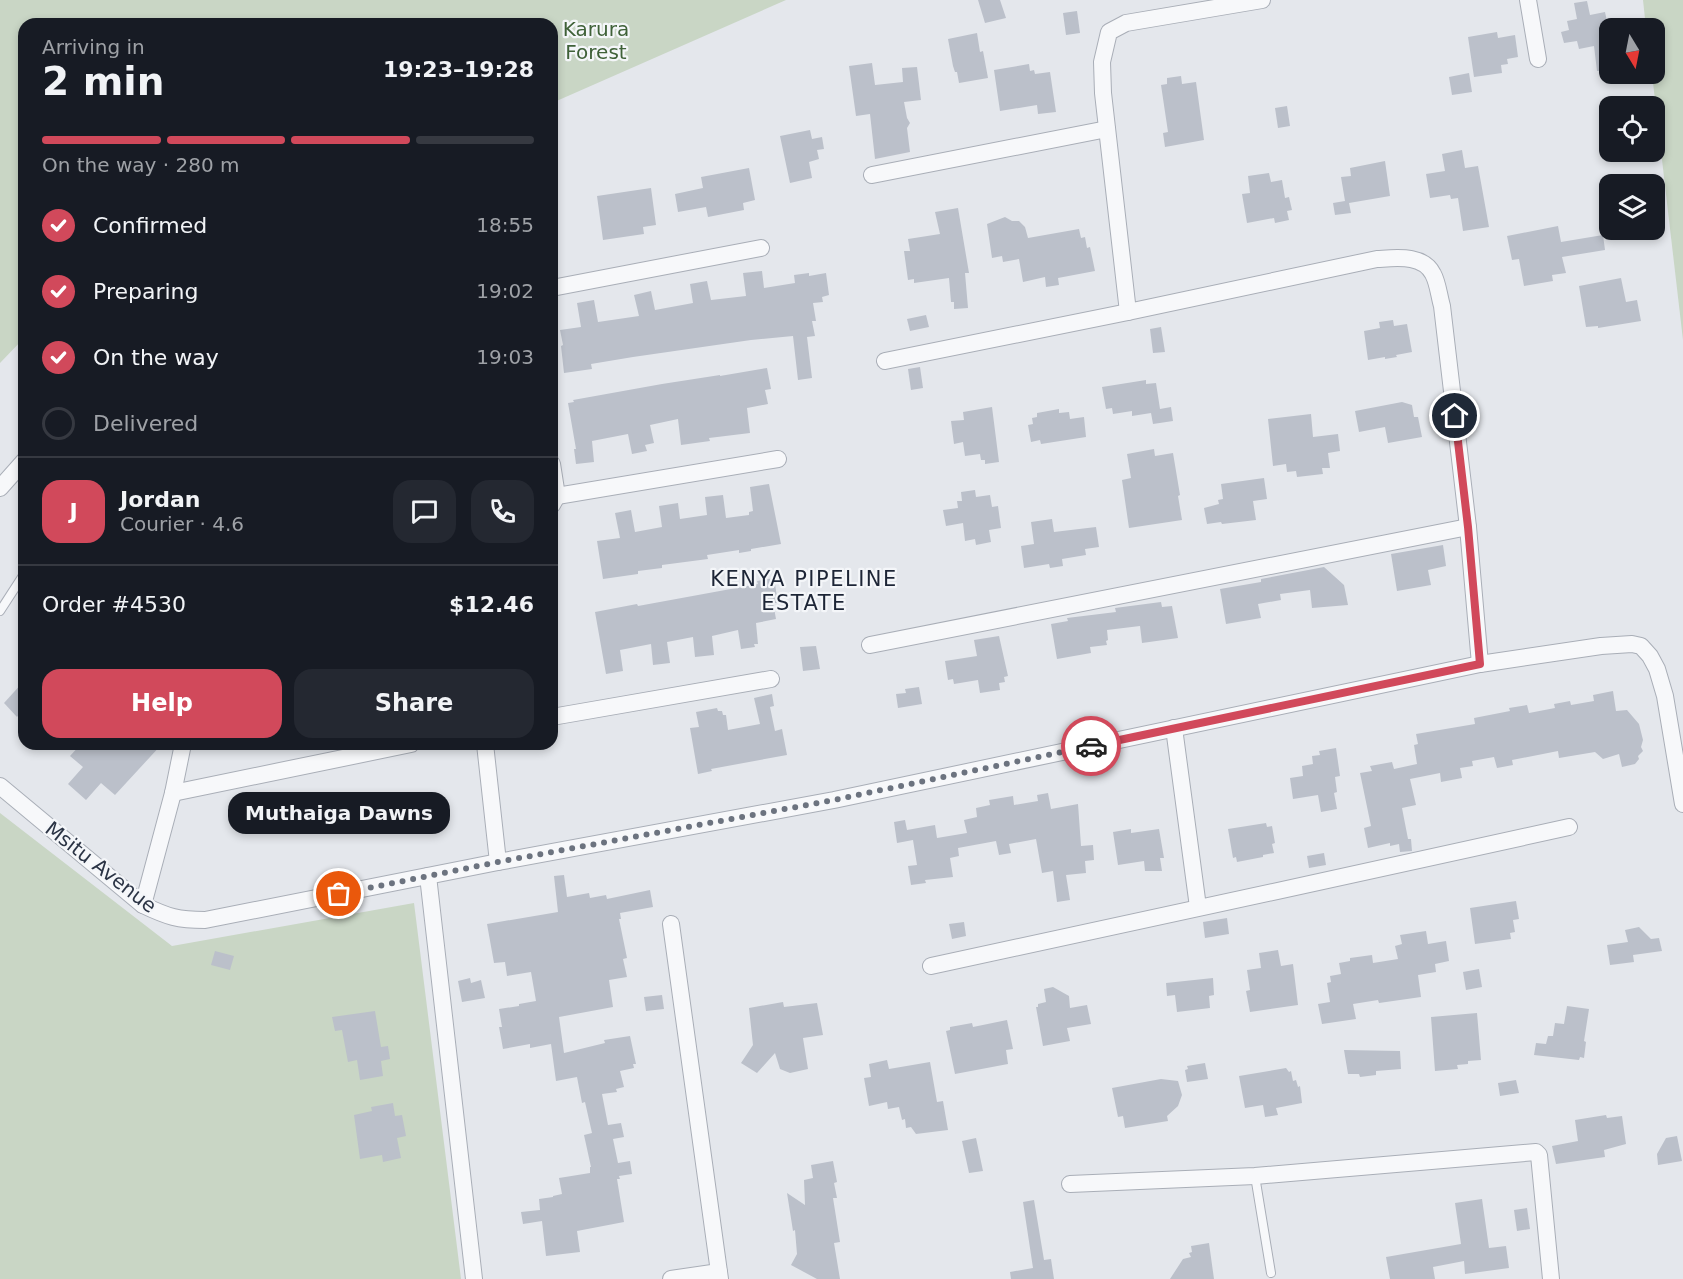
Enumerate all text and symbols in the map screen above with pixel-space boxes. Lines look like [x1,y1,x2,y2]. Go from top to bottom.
park label: Karura Forest [563,17,629,64]
north arrow [1599,18,1665,84]
map controls [1599,18,1665,240]
text: Arriving in [42,35,145,59]
text: 19:23–19:28 [383,57,534,82]
text: 2 min [42,59,164,104]
button: locate [1599,96,1665,162]
text: On the way · 280 m [42,153,240,177]
button: layers [1599,174,1665,240]
icon: check [42,209,75,242]
text: Confirmed [93,213,207,238]
text: 18:55 [476,213,534,237]
icon: check [42,275,75,308]
text: Preparing [93,279,199,304]
text: 19:02 [476,279,534,303]
icon: check [42,341,75,374]
text: On the way [93,345,219,370]
text: 19:03 [476,345,534,369]
pin [1429,390,1480,441]
icon: home [1438,399,1471,432]
text: Delivered [93,411,198,436]
button: chat [393,480,456,543]
button: phone [471,480,534,543]
text: Jordan [120,487,200,512]
text: J [69,499,78,524]
text: Courier · 4.6 [120,512,244,536]
district label: KENYA PIPELINE ESTATE [710,567,898,615]
text: Order #4530 [42,592,186,617]
text: $12.46 [449,592,534,617]
button: Help [42,669,282,738]
button: Share [294,669,534,738]
courier [1061,716,1121,776]
icon: car [1075,730,1108,763]
callout: Muthaiga Dawns [228,792,450,834]
text: Muthaiga Dawns [245,801,433,825]
street label: Msitu Avenue [41,816,161,918]
pin [313,868,364,919]
icon: bag [322,877,355,910]

